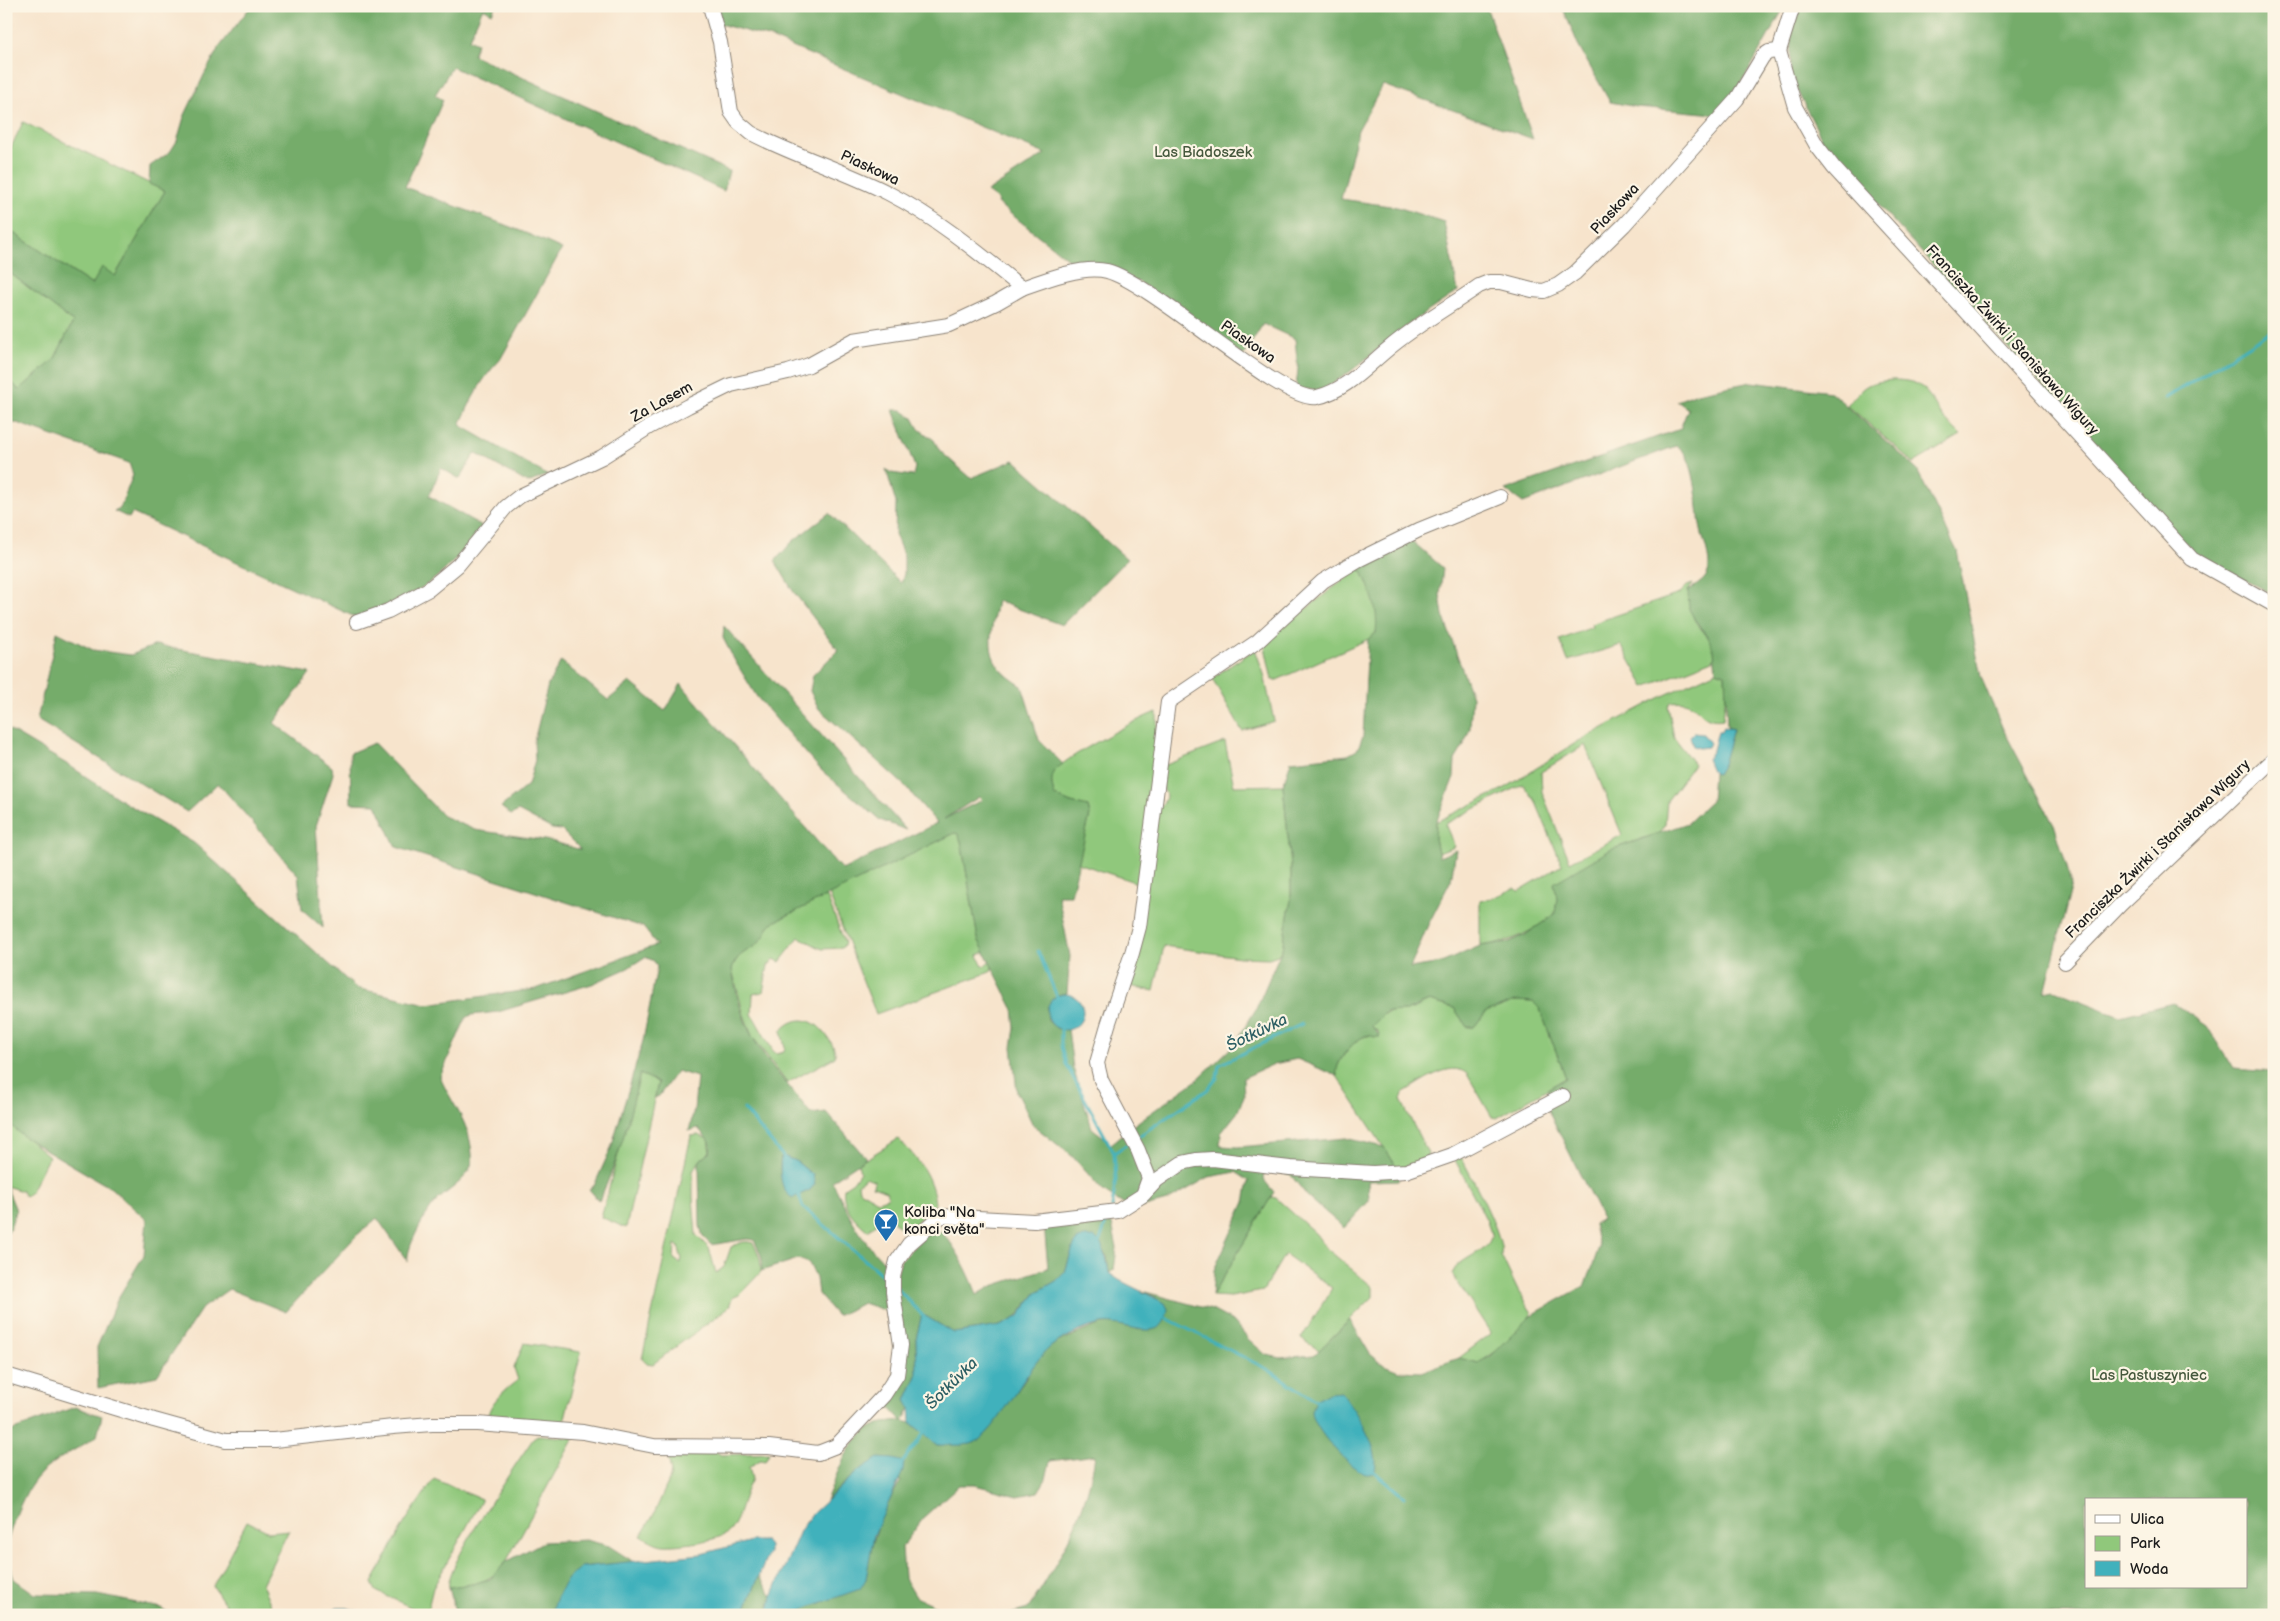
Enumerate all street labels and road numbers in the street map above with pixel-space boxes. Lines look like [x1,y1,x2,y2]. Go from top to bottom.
street label: Piaskowa [838,146,902,190]
street label: Piaskowa [1587,180,1643,238]
street label: Franciszka Żwirki i Stanisława Wigury [1921,241,2103,439]
street label: Piaskowa [1217,316,1279,368]
street label: Za Lasem [627,377,696,427]
street label: Franciszka Żwirki i Stanisława Wigury [2062,755,2255,943]

